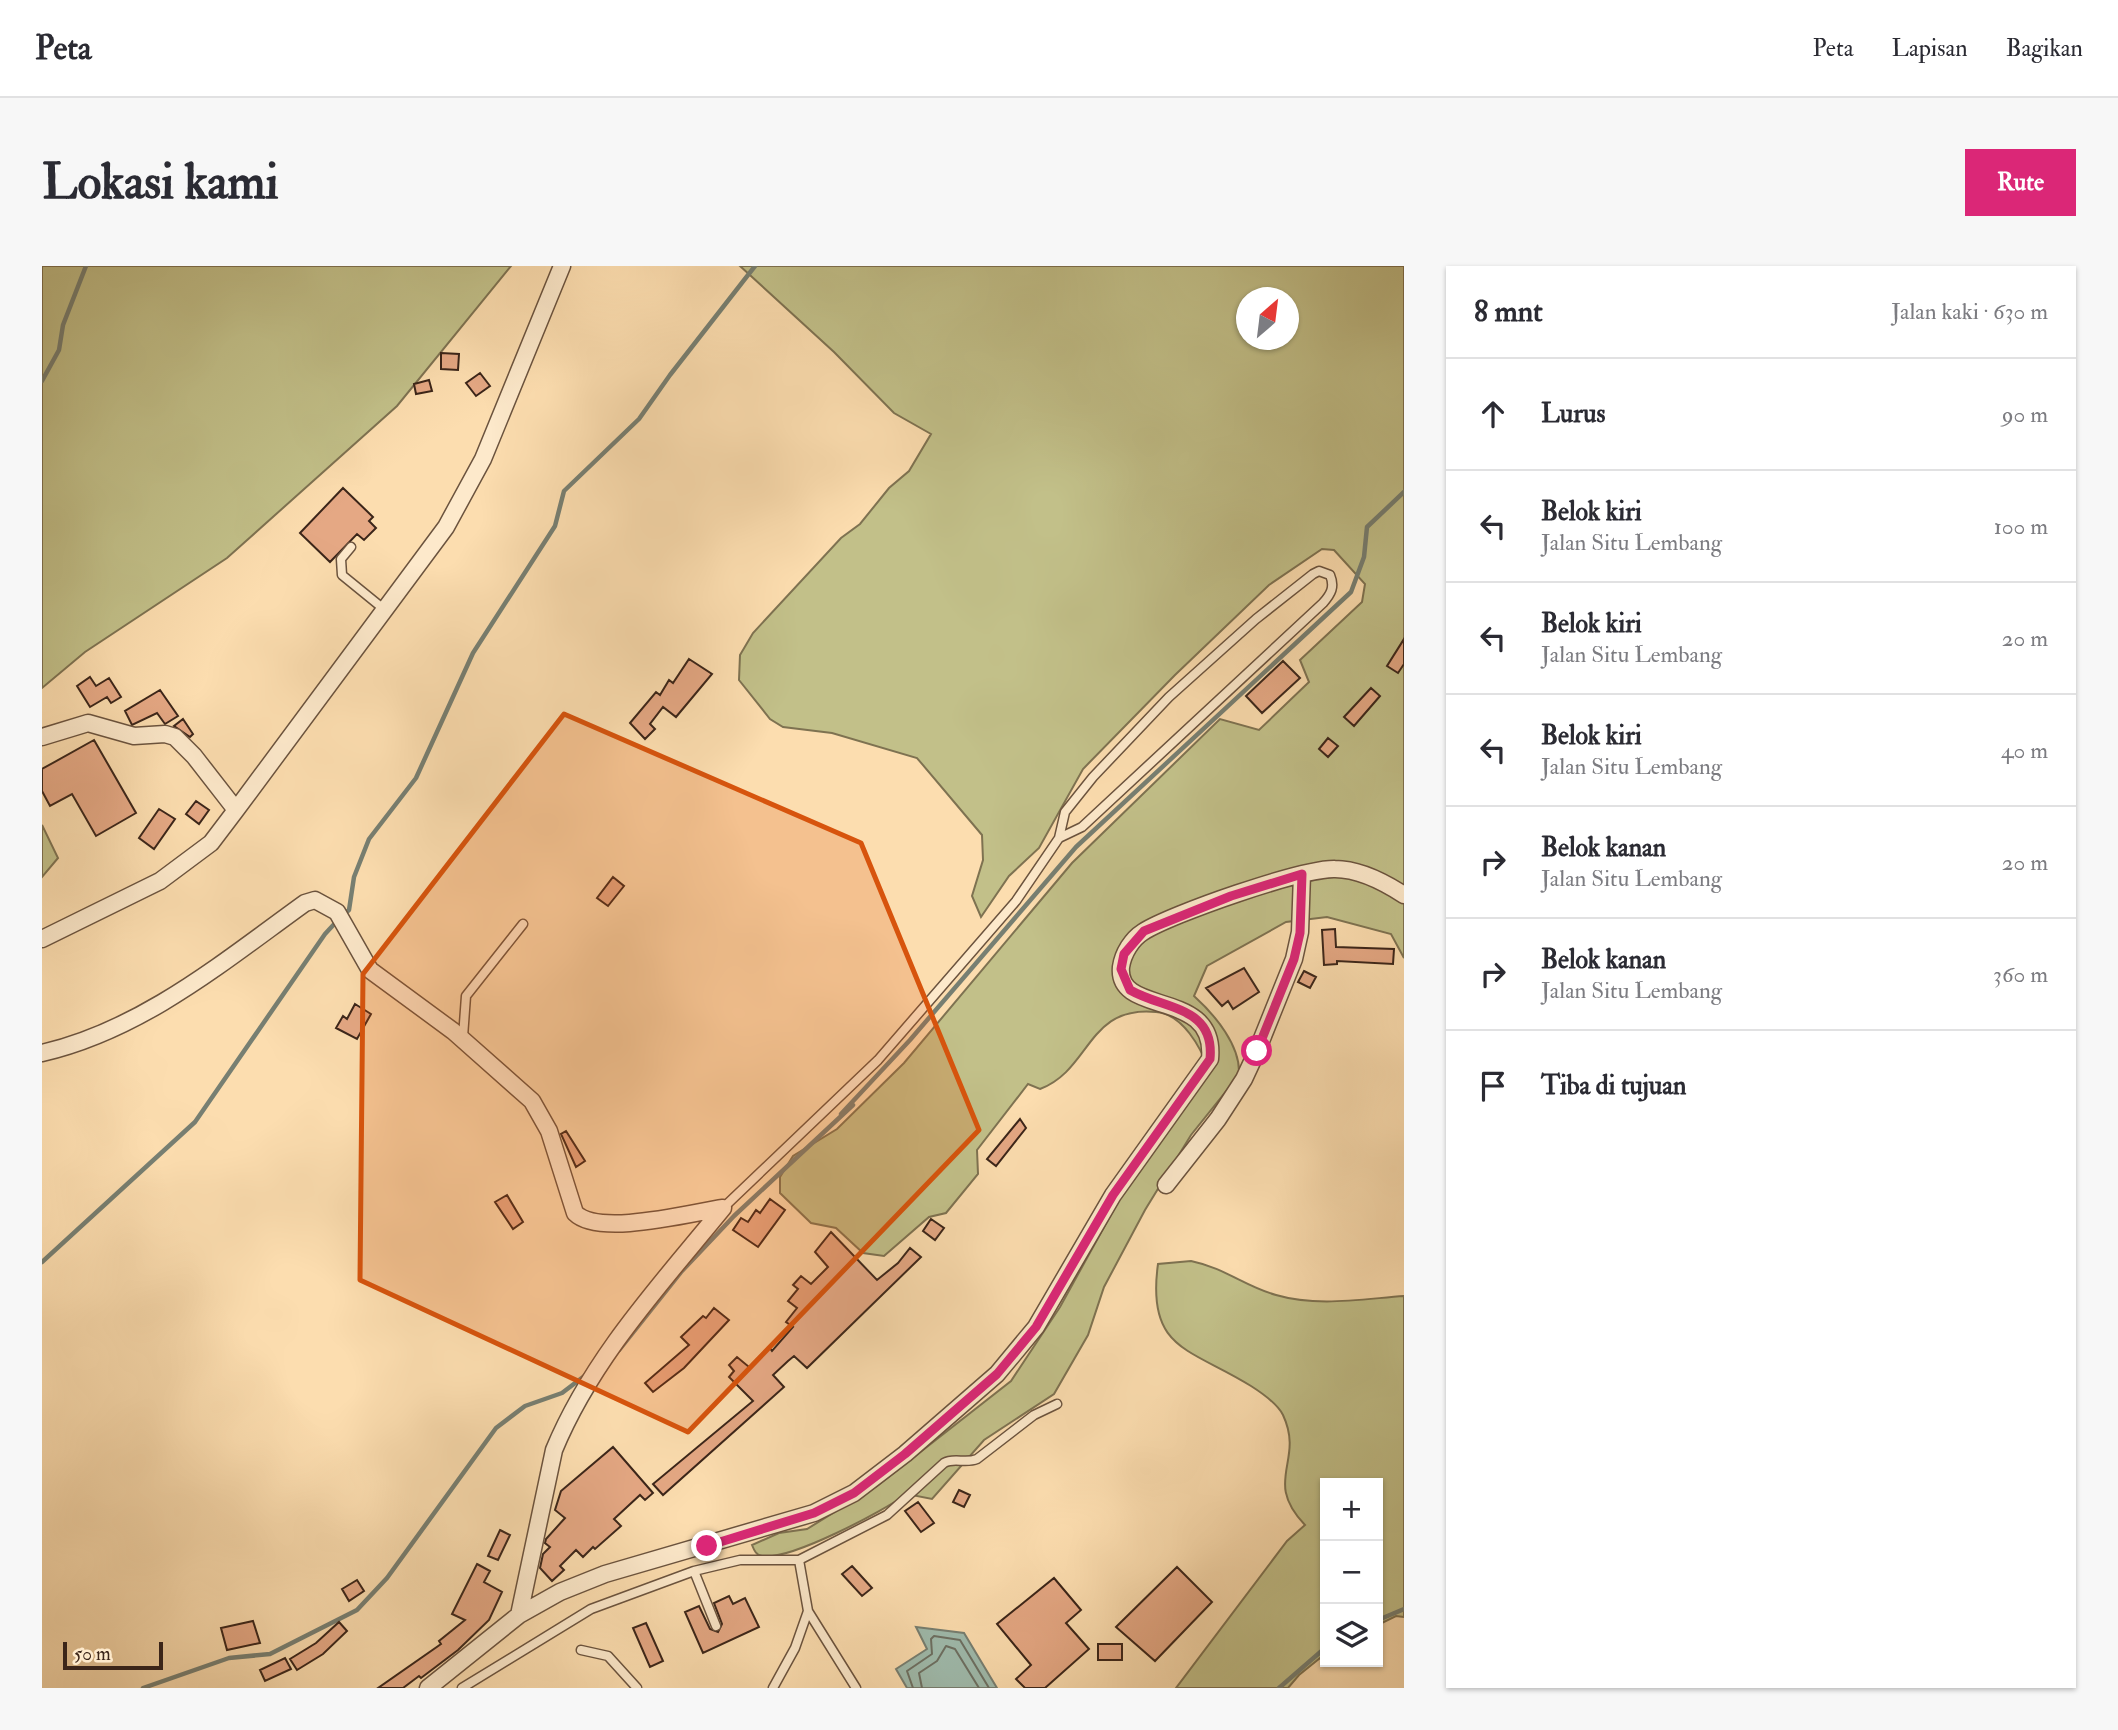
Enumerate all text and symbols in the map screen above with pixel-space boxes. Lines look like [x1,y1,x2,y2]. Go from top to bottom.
text: Peta [35,28,92,69]
text: Peta [1812,33,1854,64]
text: Lapisan [1892,33,1968,64]
text: Bagikan [2006,33,2083,64]
button: Rute [1965,149,2076,216]
text: Lokasi kami [42,152,279,213]
north arrow [1236,287,1299,350]
text: 8 mnt [1474,293,1543,330]
text: Jalan kaki · 630 m [1891,297,2048,326]
icon: ahead [1474,395,1512,433]
text: Lurus [1541,398,1605,430]
text: 90 m [2002,400,2048,429]
text: Belok kiri [1541,496,1642,528]
icon: left [1474,507,1512,545]
text: 100 m [1994,512,2048,541]
text: Jalan Situ Lembang [1541,528,1722,557]
text: Belok kiri [1541,608,1642,640]
icon: left [1474,619,1512,657]
text: 20 m [2002,624,2048,653]
text: Jalan Situ Lembang [1541,640,1722,669]
text: Belok kiri [1541,720,1642,752]
icon: left [1474,731,1512,769]
text: 40 m [2001,736,2048,765]
text: Jalan Situ Lembang [1541,752,1722,781]
text: Belok kanan [1541,832,1666,864]
icon: right [1474,843,1512,881]
text: 20 m [2002,848,2048,877]
text: Jalan Situ Lembang [1541,864,1722,893]
text: Belok kanan [1541,944,1666,976]
icon: right [1474,955,1512,993]
text: 360 m [1993,960,2048,989]
text: Jalan Situ Lembang [1541,976,1722,1005]
route start [1241,1035,1272,1066]
icon: arrive [1474,1067,1512,1105]
text: Tiba di tujuan [1541,1070,1686,1102]
map controls [1320,1478,1383,1667]
button: + [1320,1478,1383,1541]
route end [691,1530,722,1561]
button: − [1320,1541,1383,1604]
button: layers [1320,1604,1383,1667]
scale bar [63,1639,163,1671]
text: 50 m [74,1642,111,1666]

